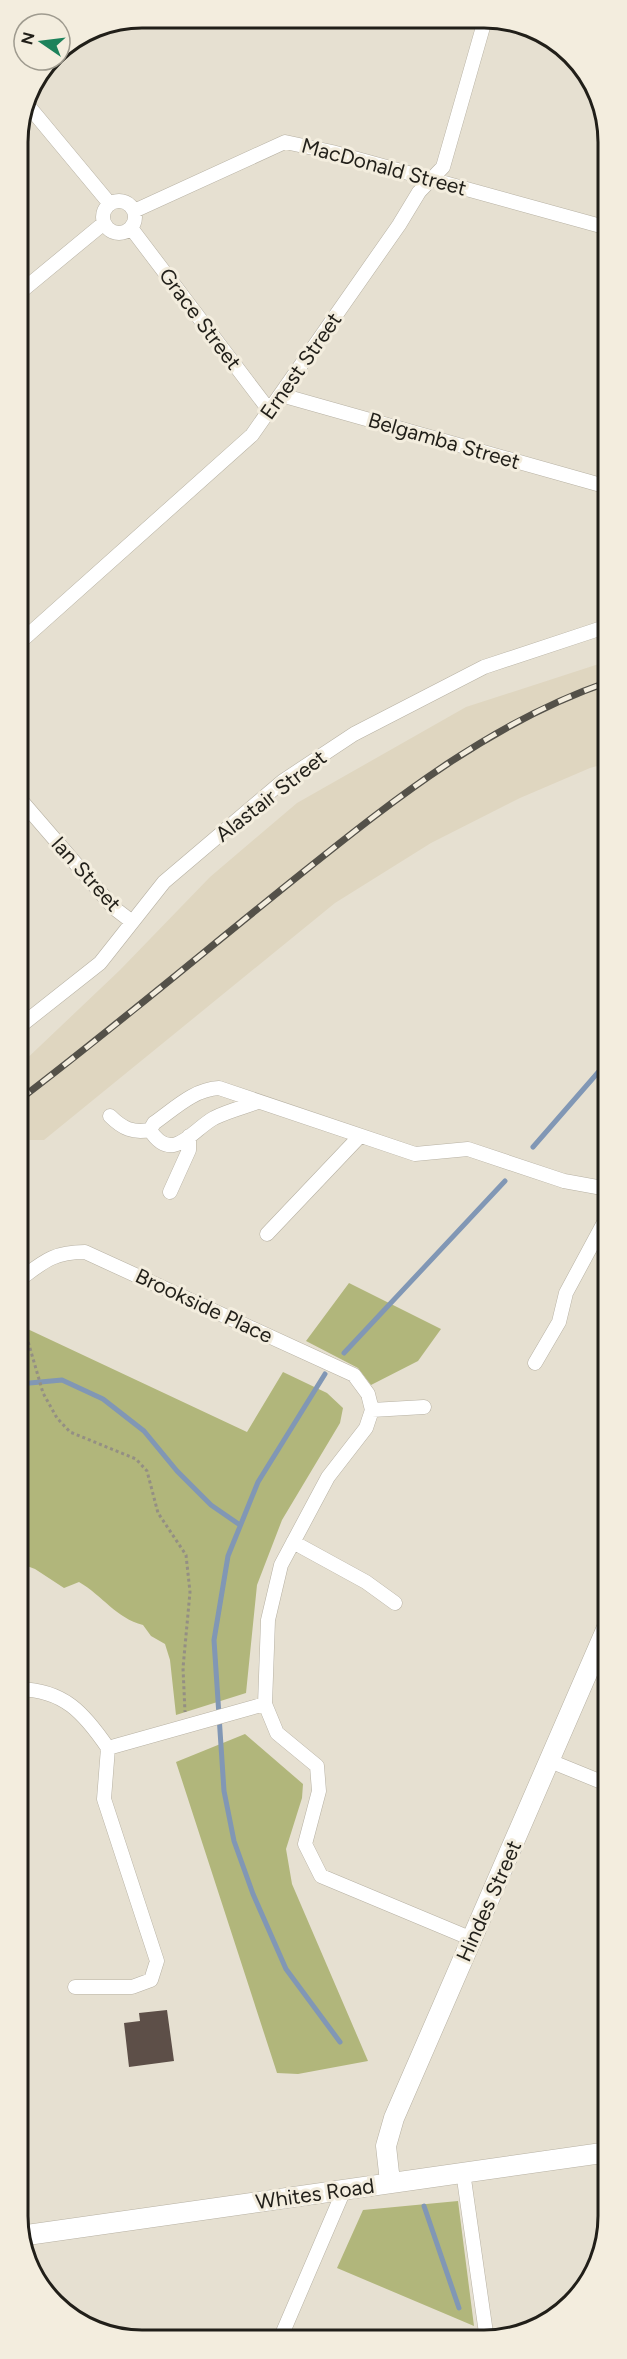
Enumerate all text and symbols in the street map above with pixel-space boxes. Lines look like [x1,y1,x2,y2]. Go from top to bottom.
north arrow [12,12,72,72]
text: N [17,30,39,47]
street label: MacDonald Street [299,132,469,201]
street label: Grace Street [154,263,247,374]
street label: Ernest Street [255,308,347,424]
street label: Belgamba Street [365,407,523,474]
street label: Alastair Street [210,745,331,847]
street label: Ian Street [46,831,127,916]
street label: Brookside Place [132,1263,277,1348]
street label: Hindes Street [451,1836,526,1965]
street label: Whites Road [254,2173,376,2214]

